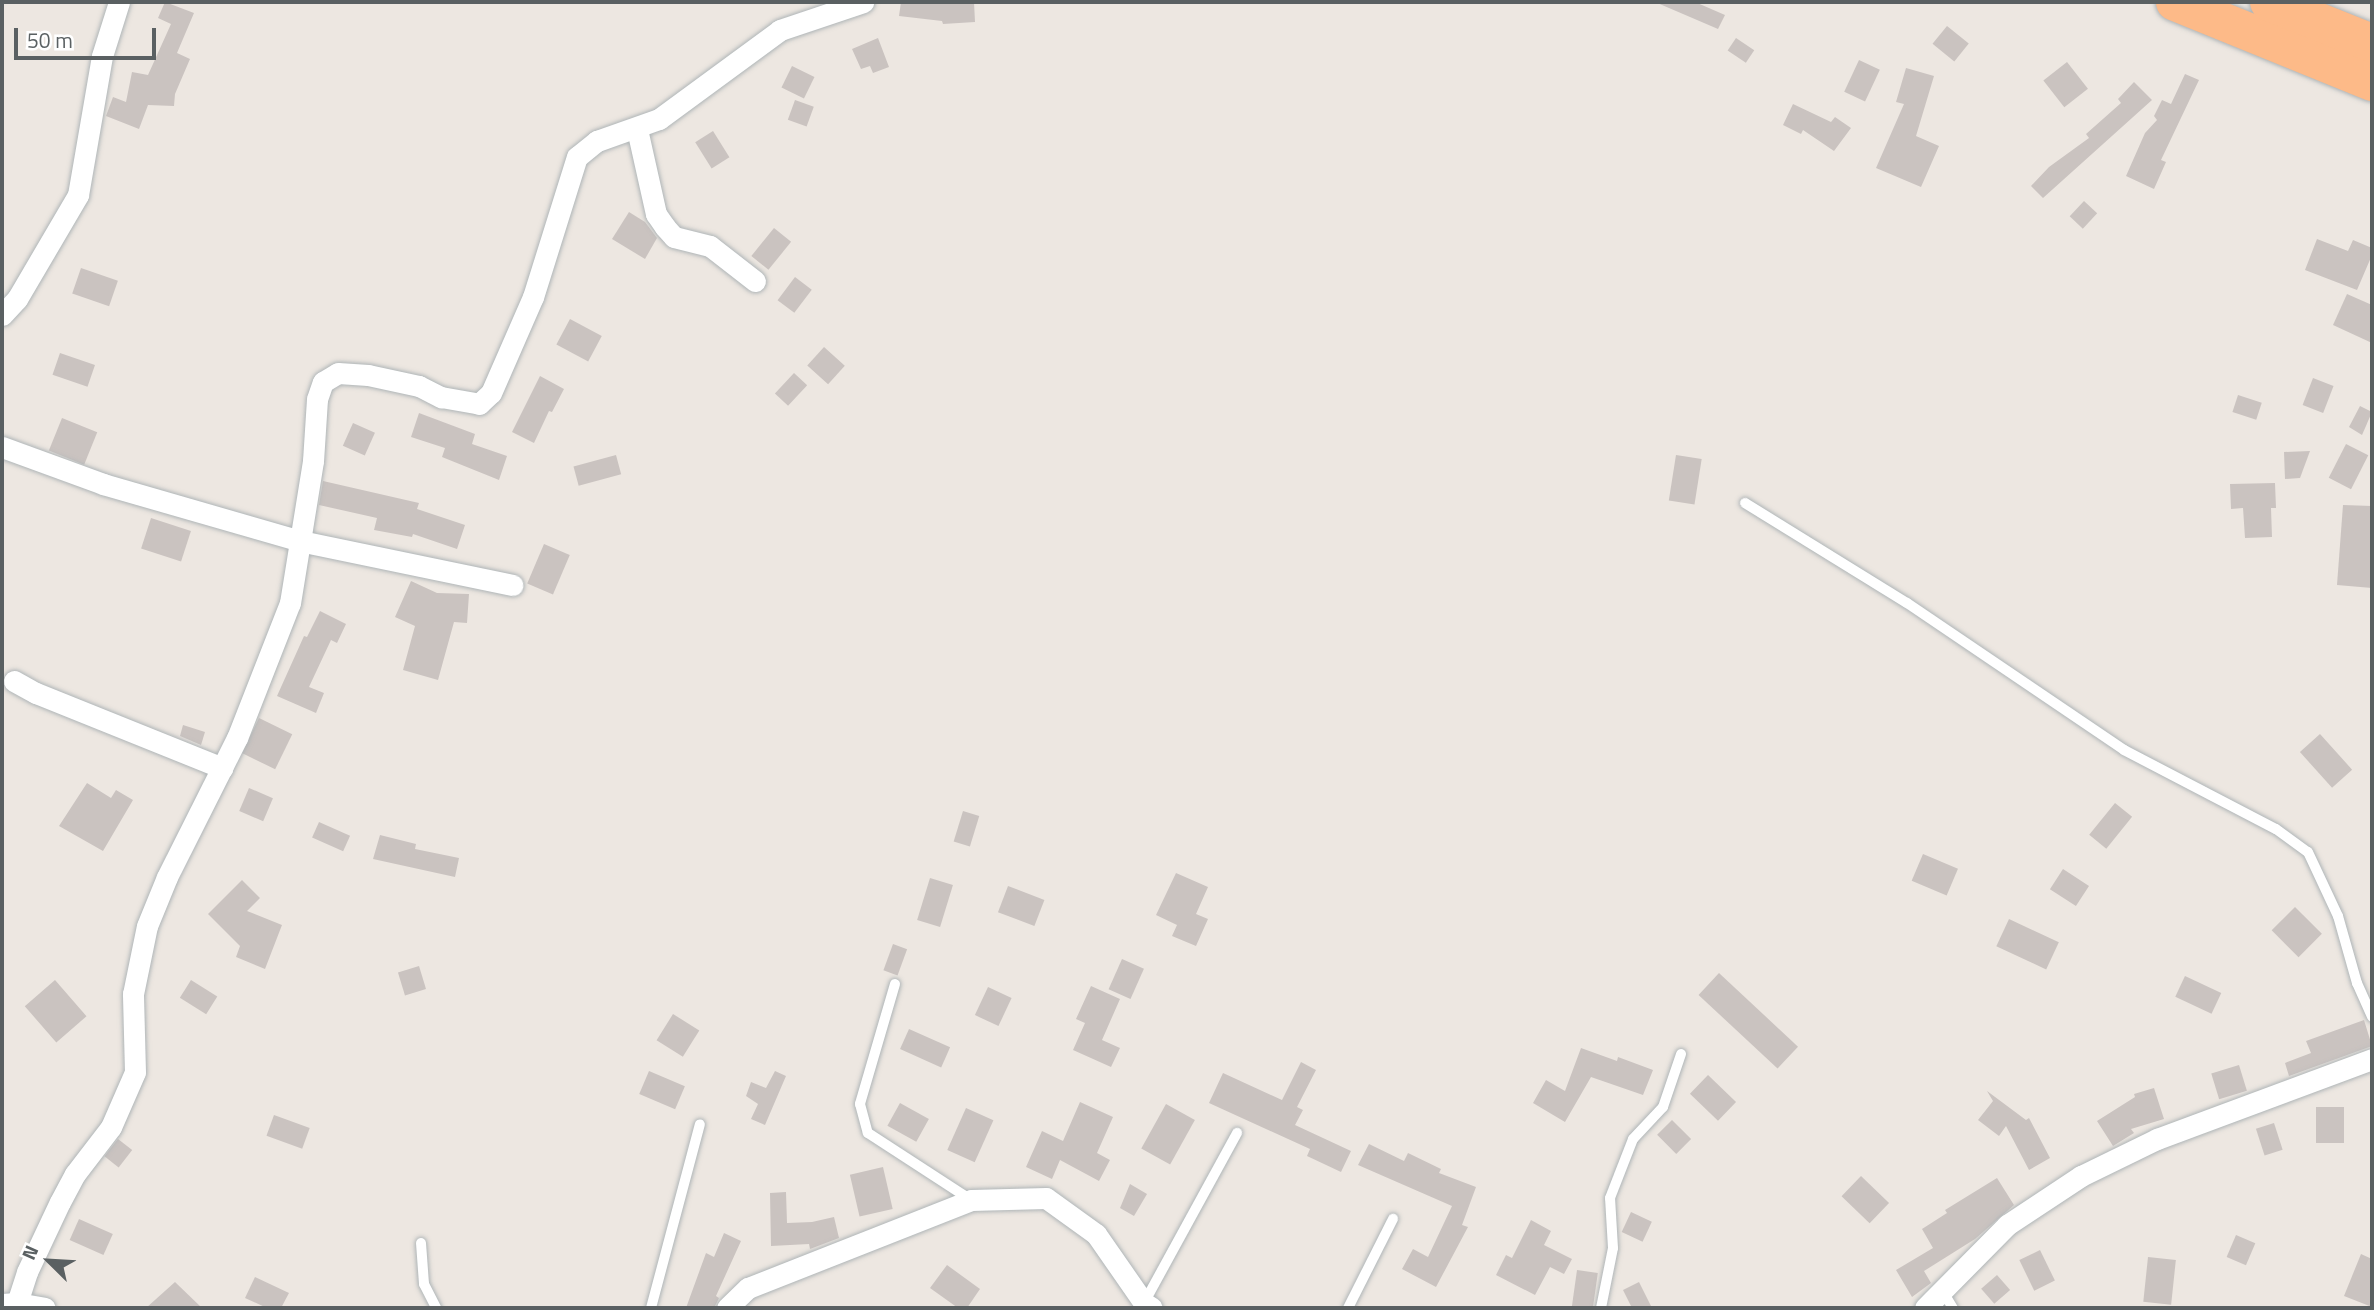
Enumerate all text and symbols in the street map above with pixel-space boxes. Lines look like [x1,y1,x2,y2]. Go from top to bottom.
scale bar [18,14,159,58]
text: 50 m [27,24,73,56]
north arrow [14,1226,84,1296]
text: N [13,1240,45,1264]

